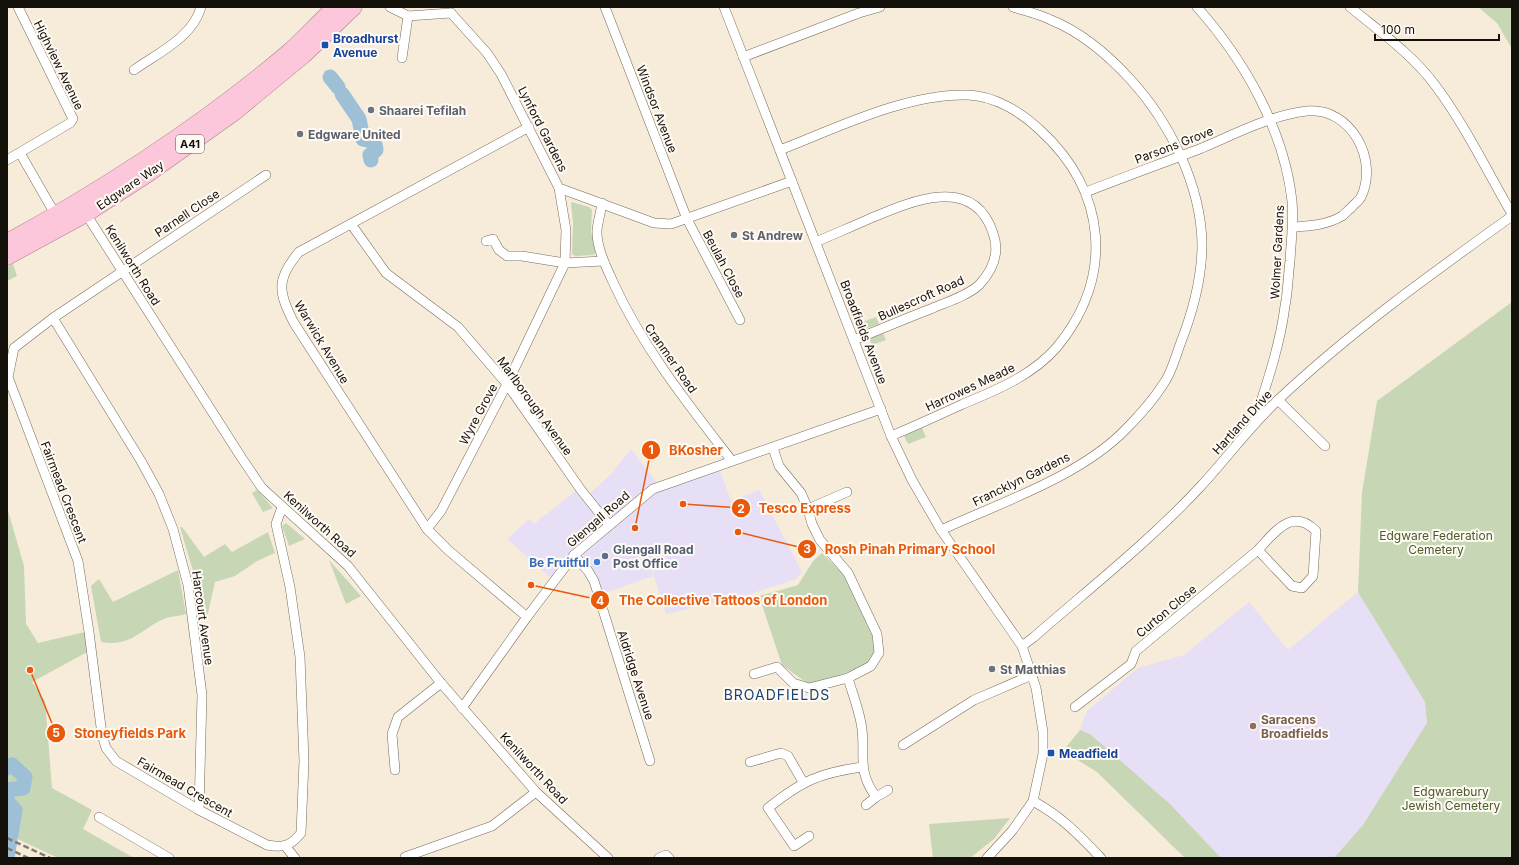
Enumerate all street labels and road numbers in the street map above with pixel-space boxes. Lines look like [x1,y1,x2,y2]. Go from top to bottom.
street label: Highview Avenue [31,18,87,112]
street label: Windsor Avenue [633,63,681,155]
street label: Lynford Gardens [515,84,571,174]
street label: Parsons Grove [1133,123,1215,167]
road number: A41 [176,135,204,153]
street label: Edgware Way [94,157,167,213]
street label: Parnell Close [152,186,222,240]
street label: Wolmer Gardens [1267,204,1287,300]
street label: Kenilworth Road [102,222,164,308]
street label: Beulah Close [700,228,748,300]
street label: Bullescroft Road [876,272,966,324]
street label: Broadfields Avenue [837,278,891,386]
street label: Warwick Avenue [291,298,353,386]
street label: Cranmer Road [641,320,701,396]
street label: Marlborough Avenue [494,354,576,458]
street label: Harrowes Meade [923,360,1017,414]
street label: Wyre Grove [456,381,500,447]
street label: Hartland Drive [1209,387,1275,457]
street label: Fairmead Crescent [38,439,90,545]
street label: Francklyn Gardens [970,449,1072,509]
street label: Kenilworth Road [281,488,359,560]
street label: Glengall Road [564,488,632,550]
street label: Harcourt Avenue [189,570,217,666]
street label: Curton Close [1133,581,1199,641]
street label: Aldridge Avenue [614,628,658,722]
street label: Kenilworth Road [497,729,571,807]
street label: Fairmead Crescent [135,754,235,820]

